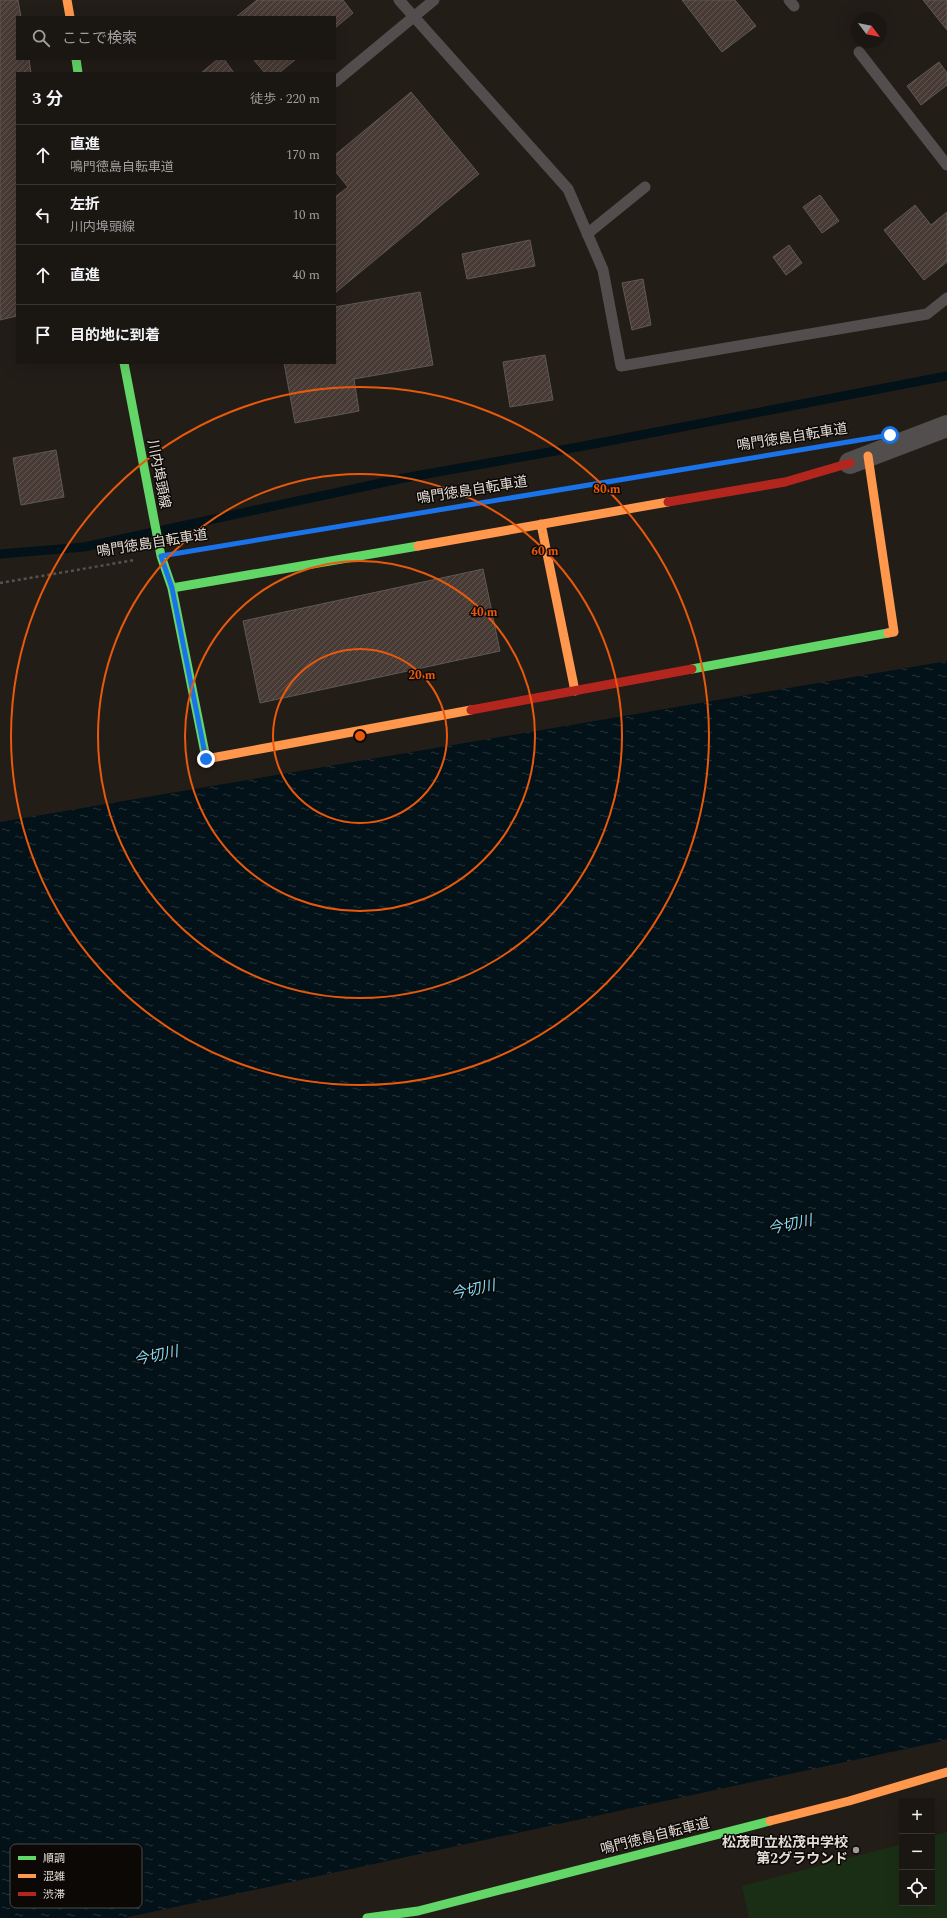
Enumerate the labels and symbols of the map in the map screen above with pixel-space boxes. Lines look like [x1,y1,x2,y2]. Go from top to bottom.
north arrow [851,12,887,48]
street label: 鳴門徳島自転車道 [735,418,849,456]
route start [881,426,899,444]
street label: 川内埠頭線 [142,438,176,510]
street label: 鳴門徳島自転車道 [415,471,529,509]
text: 80 m [593,480,621,499]
street label: 鳴門徳島自転車道 [95,524,209,562]
text: 60 m [531,542,559,561]
text: 40 m [470,603,498,622]
text: 20 m [408,666,436,685]
centre of rings [353,729,367,743]
route end [197,750,215,768]
water label: 今切川 [766,1209,816,1241]
water label: 今切川 [449,1274,499,1306]
water label: 今切川 [132,1340,182,1372]
street label: 鳴門徳島自転車道 [598,1812,712,1860]
place label: 松茂町立松茂中学校 第2グラウンド [722,1832,848,1869]
legend [10,1844,142,1908]
marker: 松茂町立松茂中学校 第2グラウンド [851,1845,861,1855]
text: 順調 [43,1850,65,1867]
text: 混雑 [43,1868,65,1885]
text: 渋滞 [43,1886,65,1903]

